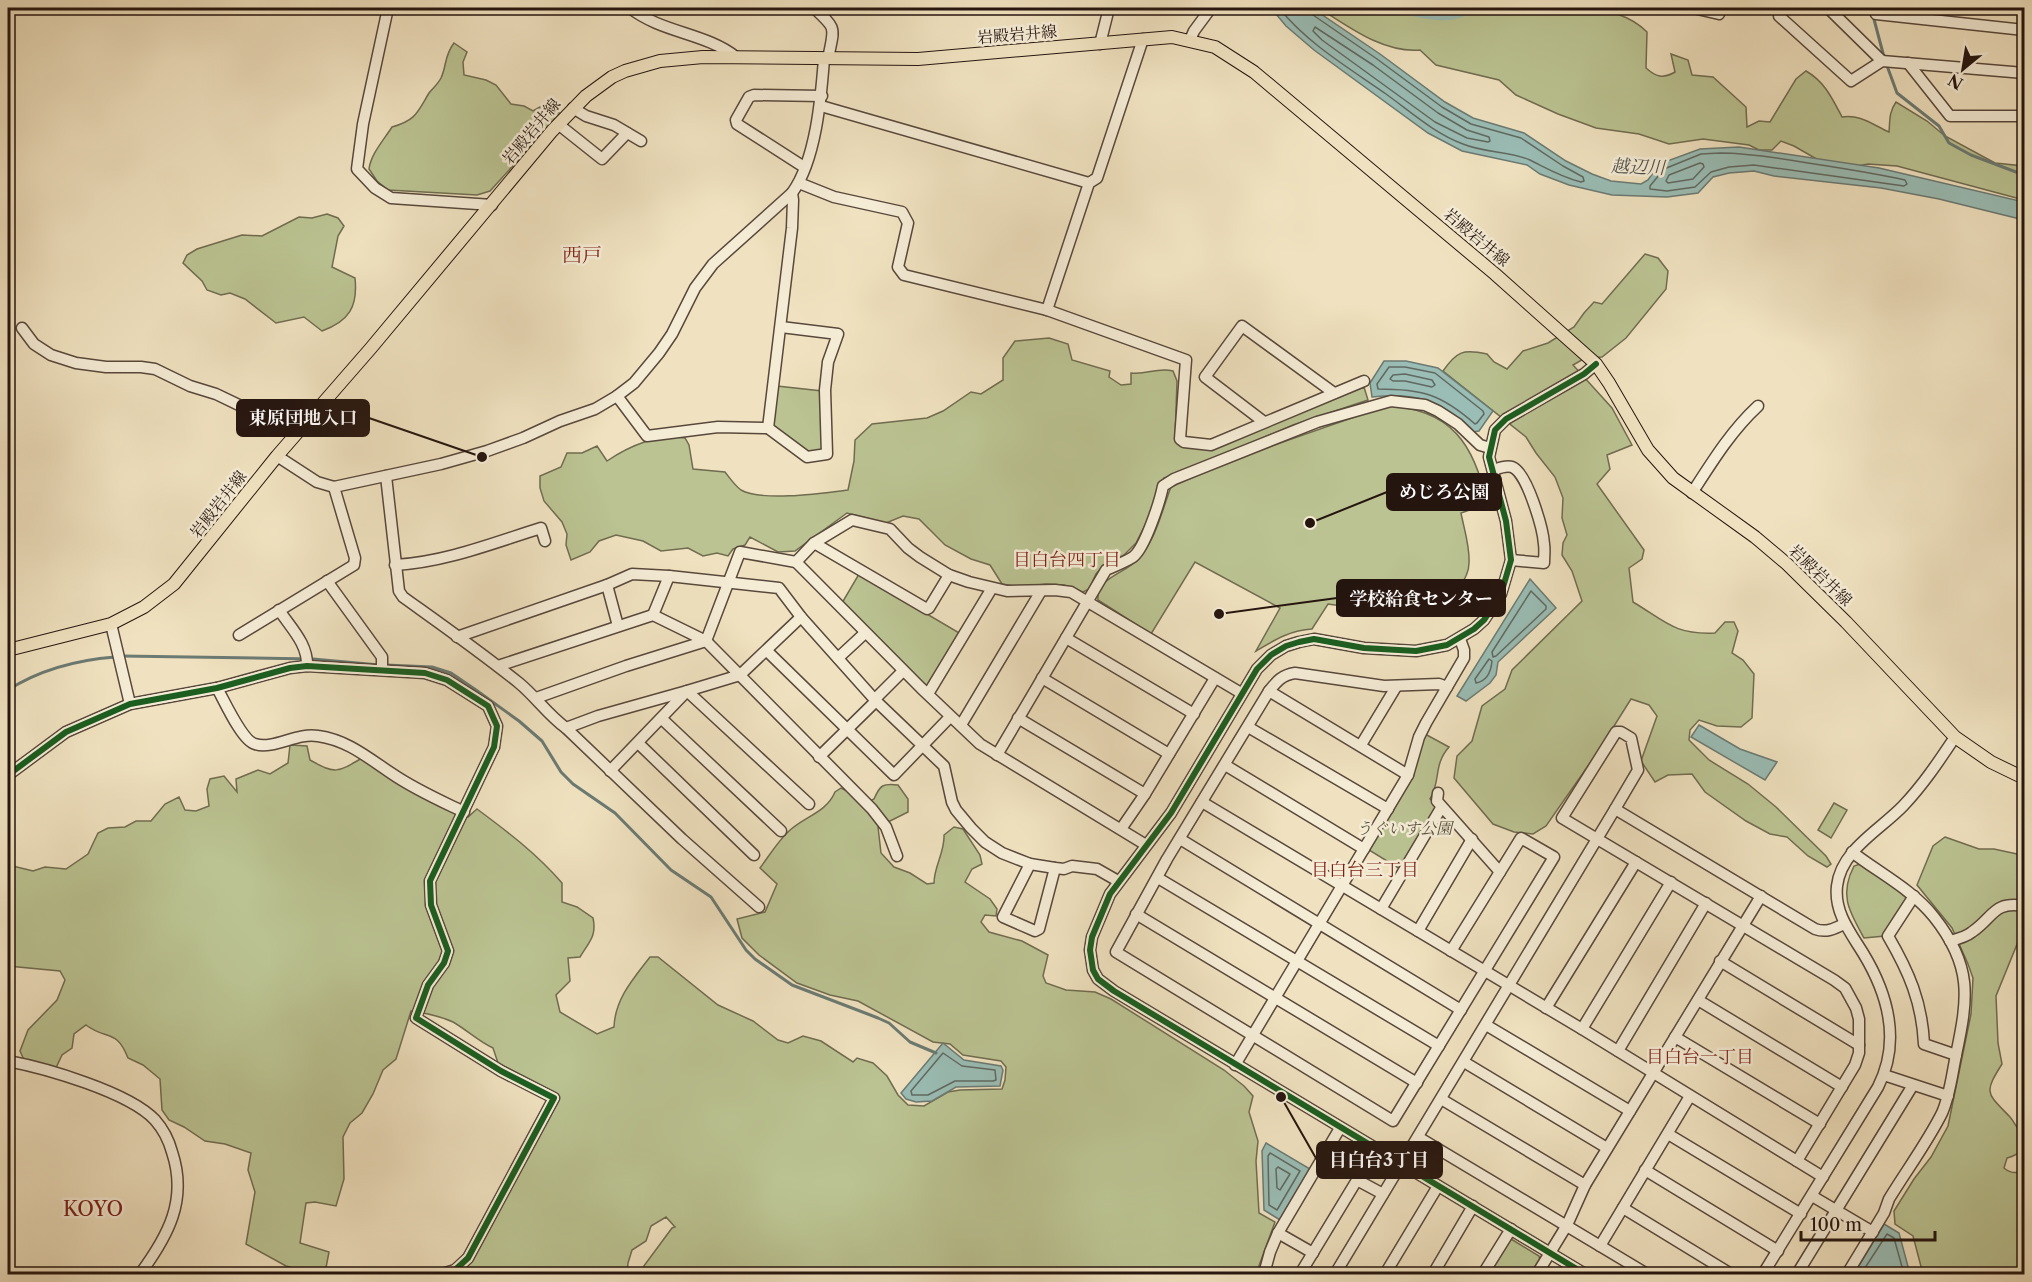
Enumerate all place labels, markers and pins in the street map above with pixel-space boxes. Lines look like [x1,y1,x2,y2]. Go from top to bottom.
callout: 東原団地入口 [237,400,369,436]
callout: めじろ公園 [1387,474,1501,510]
callout: 学校給食センター [1337,580,1505,616]
callout: 目白台3丁目 [1317,1142,1442,1178]

